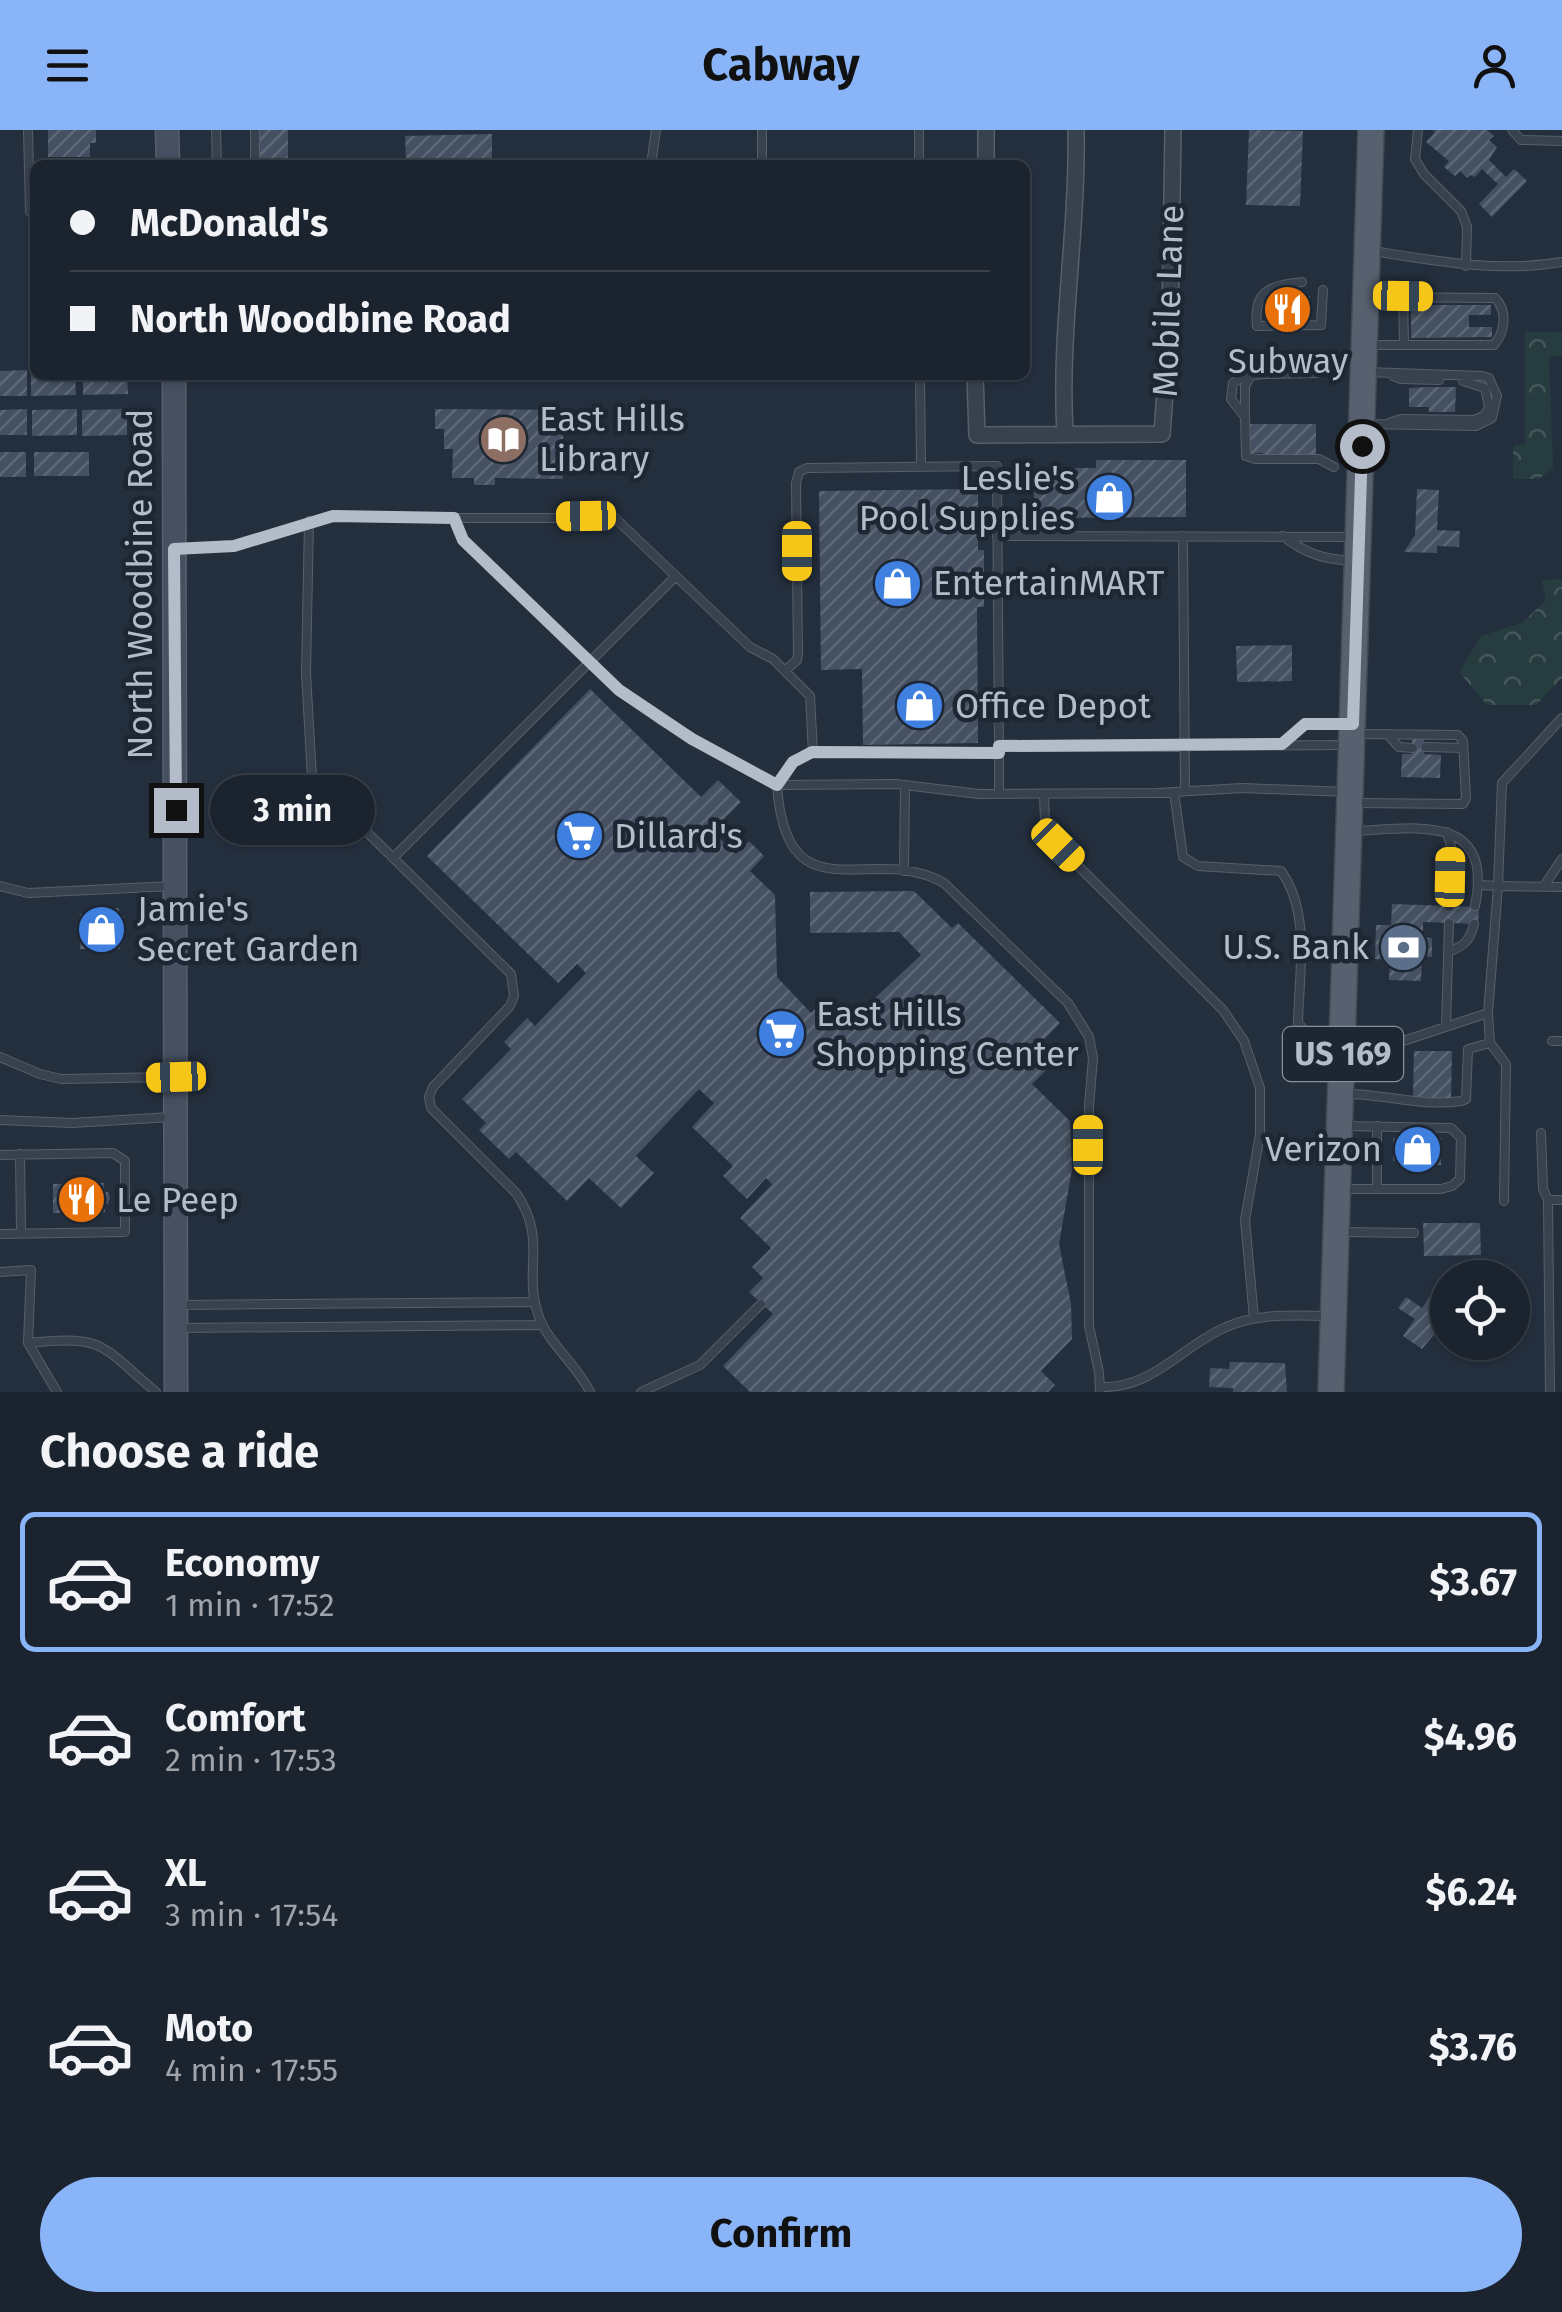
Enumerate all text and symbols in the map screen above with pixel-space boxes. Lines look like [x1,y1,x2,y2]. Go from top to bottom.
icon: menu [40,38,95,93]
text: Cabway [702,38,860,92]
icon: person [1467,38,1522,93]
text: McDonald's [130,200,328,246]
street label: Mobile Lane [1144,204,1192,398]
car [1373,280,1433,312]
restaurant icon: Subway [1262,283,1314,335]
text: North Woodbine Road [130,296,511,342]
place label: Subway [1228,340,1348,382]
place label: East Hills Library [539,398,685,480]
street label: North Woodbine Road [119,409,161,759]
library icon: East Hills Library [478,413,530,465]
route start [1340,424,1385,469]
place label: Leslie's Pool Supplies [859,457,1075,539]
shop icon: Leslie's Pool Supplies [1084,472,1136,524]
car [556,500,616,532]
car [782,521,812,581]
shop icon: EntertainMART [872,557,924,609]
place label: EntertainMART [933,562,1164,604]
shop icon: Office Depot [894,680,946,732]
place label: Office Depot [955,685,1151,727]
callout: 3 min [211,775,376,845]
route end [154,788,199,833]
text: 3 min [253,791,332,829]
supermarket icon: Dillard's [553,810,605,862]
car [1026,813,1090,877]
place label: Dillard's [614,815,743,857]
car [1434,847,1466,907]
place label: Jamie's Secret Garden [137,888,359,970]
shop icon: Jamie's Secret Garden [76,903,128,955]
bank icon: U.S. Bank [1378,921,1430,973]
place label: U.S. Bank [1222,926,1369,968]
place label: East Hills Shopping Center [816,993,1079,1075]
supermarket icon: East Hills Shopping Center [755,1008,807,1060]
road number: US 169 [1283,1027,1403,1081]
car [145,1061,207,1093]
car [1073,1115,1103,1175]
shop icon: Verizon [1391,1123,1443,1175]
place label: Verizon [1265,1128,1382,1170]
restaurant icon: Le Peep [55,1174,107,1226]
place label: Le Peep [116,1179,239,1221]
map controls [1430,1260,1530,1360]
button: locate [1430,1260,1530,1360]
text: Choose a ride [40,1425,319,1479]
icon: car [45,1537,135,1627]
text: Economy [165,1540,320,1586]
text: $3.67 [1429,1559,1517,1605]
text: 1 min · 17:52 [165,1586,335,1624]
icon: car [45,1692,135,1782]
text: Comfort [165,1695,306,1741]
text: $4.96 [1424,1714,1517,1760]
text: 2 min · 17:53 [165,1741,337,1779]
icon: car [45,1847,135,1937]
text: XL [165,1850,207,1896]
text: $6.24 [1426,1869,1517,1915]
text: 3 min · 17:54 [165,1896,338,1934]
icon: car [45,2002,135,2092]
text: Moto [165,2005,253,2051]
text: $3.76 [1429,2024,1517,2070]
text: 4 min · 17:55 [165,2051,338,2089]
button: Confirm [40,2177,1522,2292]

